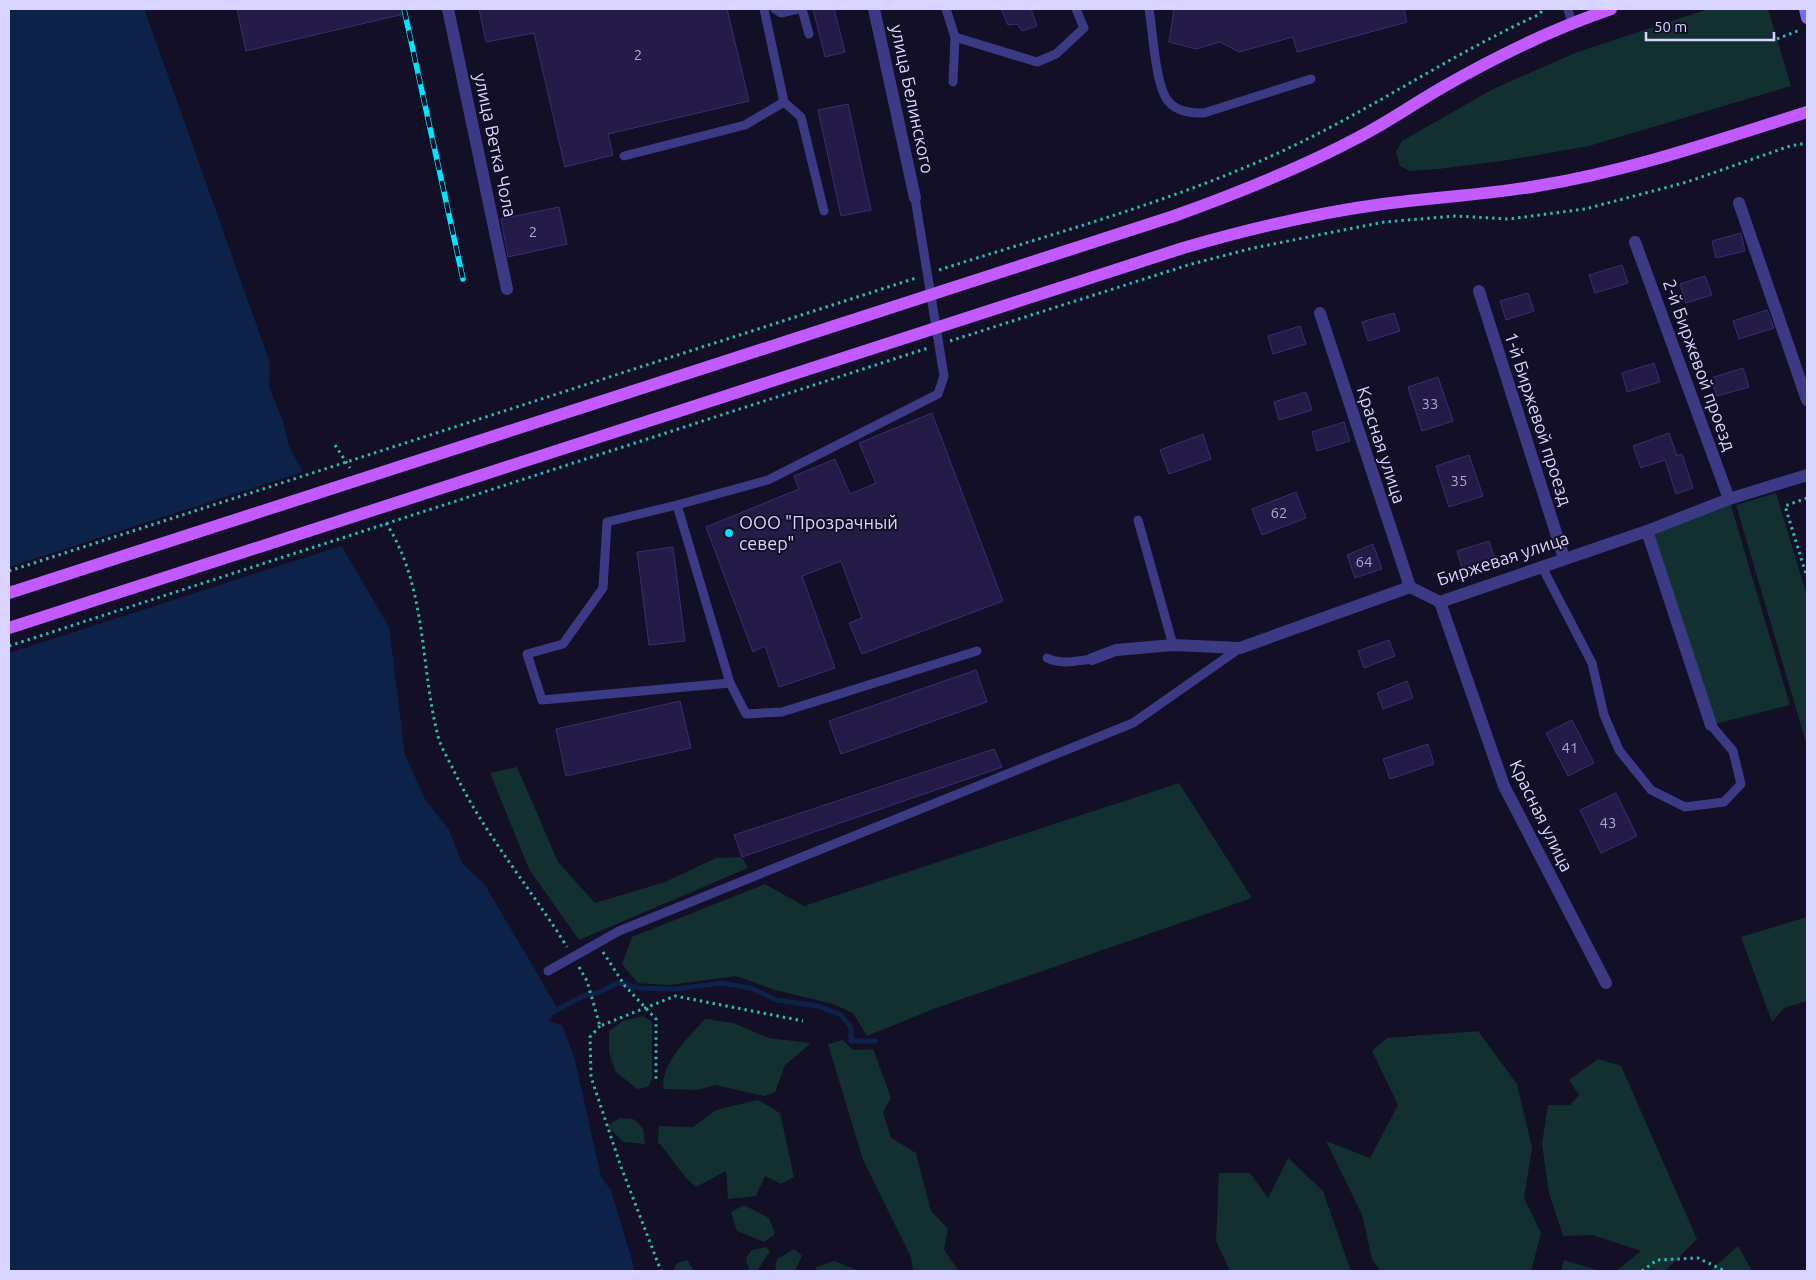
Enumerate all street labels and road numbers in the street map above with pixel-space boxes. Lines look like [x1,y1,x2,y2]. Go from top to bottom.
street label: улица Белинского [887,23,939,175]
street label: улица Ветка Чола [471,71,521,219]
street label: 2-й Биржевой проезд [1660,276,1740,454]
street label: 1-й Биржевой проезд [1501,330,1577,508]
street label: Красная улица [1354,384,1410,506]
street label: Биржевая улица [1434,527,1571,589]
street label: Красная улица [1506,756,1578,875]

